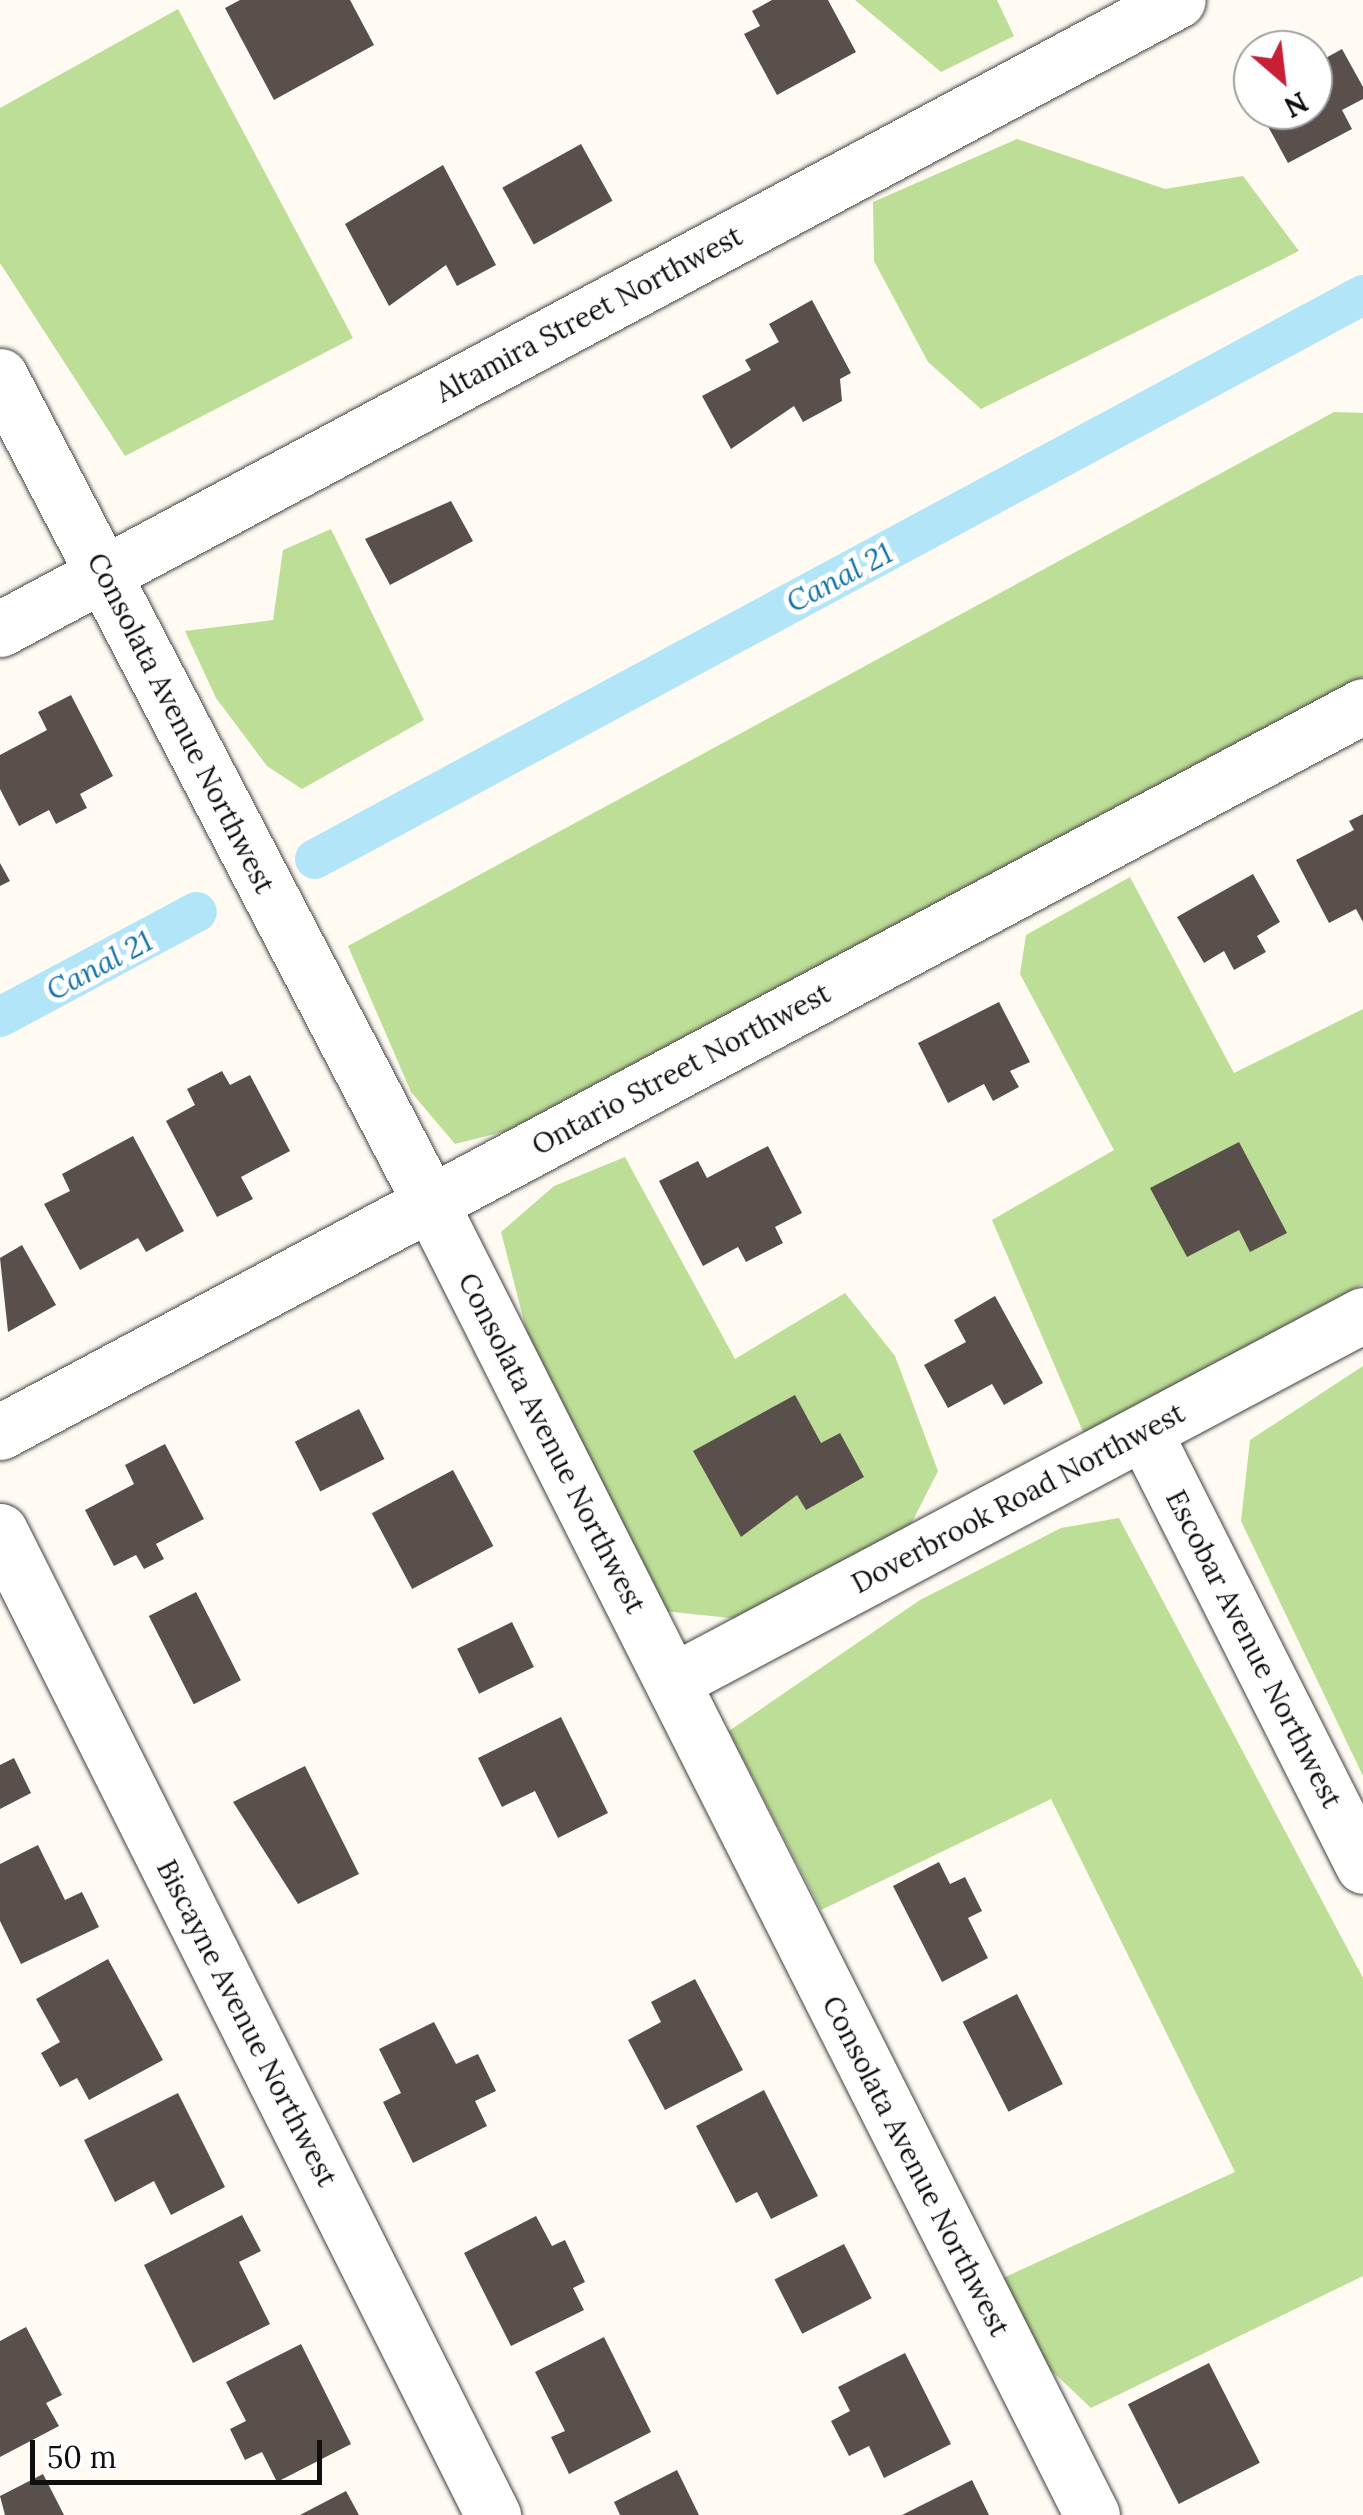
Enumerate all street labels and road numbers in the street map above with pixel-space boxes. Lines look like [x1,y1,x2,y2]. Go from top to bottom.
street label: Altamira Street Northwest [430,219,748,409]
street label: Consolata Avenue Northwest [80,547,282,899]
street label: Ontario Street Northwest [526,976,836,1162]
street label: Consolata Avenue Northwest [451,1267,653,1619]
street label: Doverbrook Road Northwest [846,1396,1190,1600]
street label: Escobar Avenue Northwest [1159,1484,1349,1814]
street label: Biscayne Avenue Northwest [150,1854,344,2192]
street label: Consolata Avenue Northwest [815,1990,1017,2342]

